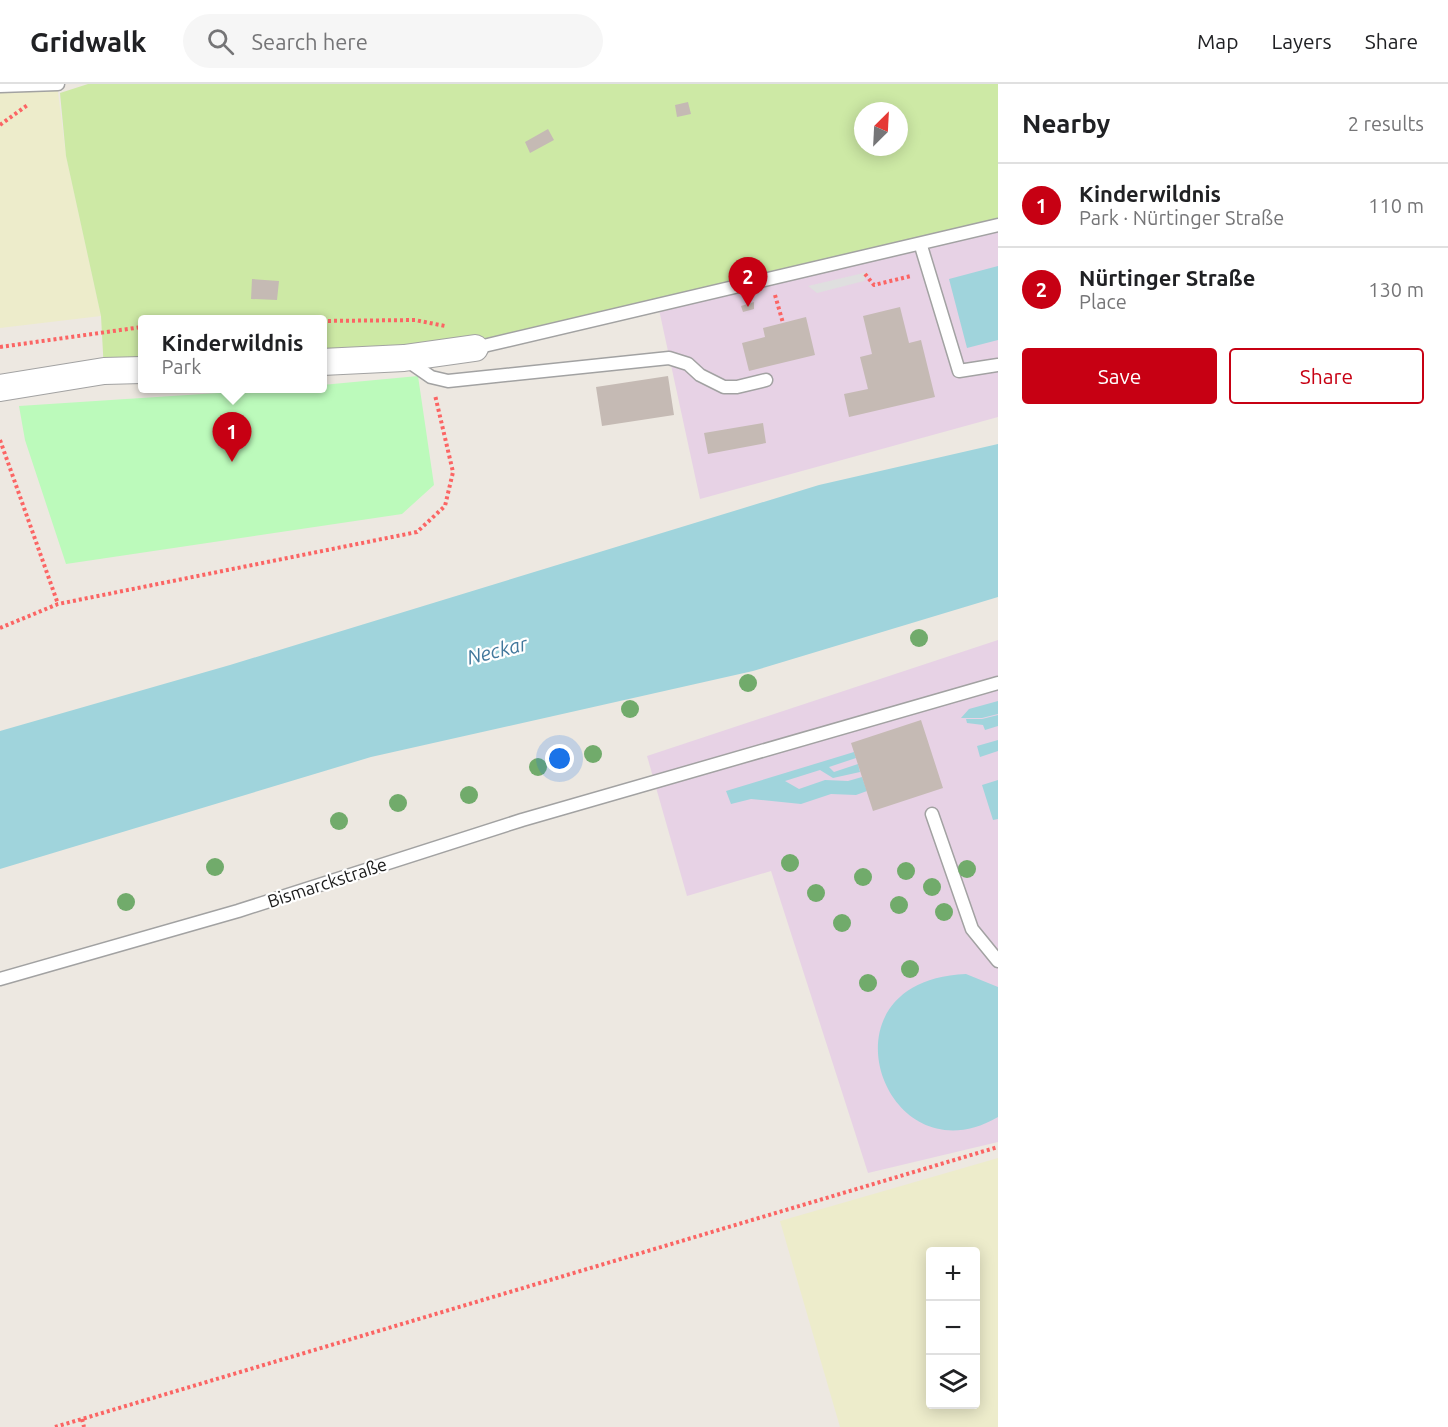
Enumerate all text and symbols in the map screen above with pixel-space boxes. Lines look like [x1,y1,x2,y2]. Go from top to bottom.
search box [183,14,603,68]
icon: search [204,25,237,58]
text: Gridwalk [30,26,147,57]
text: Search here [252,29,368,54]
text: Map [1197,29,1238,53]
text: Layers [1271,29,1332,53]
text: Share [1365,29,1418,53]
north arrow [854,102,908,156]
text: Nearby [1022,109,1110,138]
text: 2 results [1348,112,1424,135]
text: Kinderwildnis [1079,181,1221,206]
text: 1 [1036,194,1047,217]
text: 110 m [1368,194,1424,217]
text: Park · Nürtinger Straße [1079,206,1284,229]
pin: 2 [728,258,768,307]
text: Nürtinger Straße [1079,265,1255,290]
text: 2 [1036,278,1047,301]
text: 130 m [1368,278,1424,301]
text: Place [1079,290,1127,313]
popup [138,315,327,393]
text: Kinderwildnis [162,330,303,355]
button: Save [1022,348,1217,404]
button: Share [1229,348,1424,404]
text: Park [162,355,201,378]
pin: 1 [212,412,252,462]
water label: Neckar [464,631,531,669]
your location [545,744,574,773]
street label: Bismarckstraße [265,853,389,911]
map controls [926,1247,980,1409]
button: + [926,1247,980,1301]
button: − [926,1301,980,1355]
button: layers [926,1355,980,1409]

